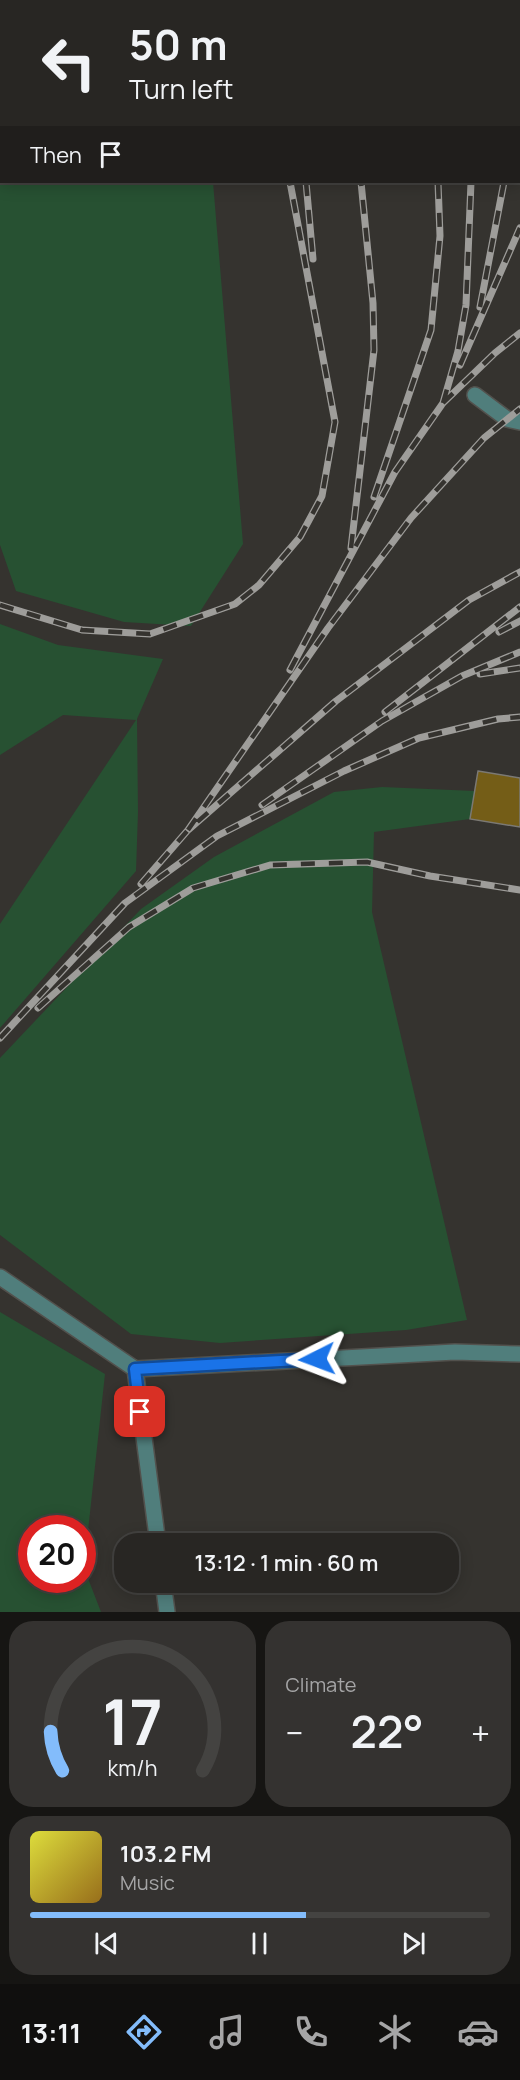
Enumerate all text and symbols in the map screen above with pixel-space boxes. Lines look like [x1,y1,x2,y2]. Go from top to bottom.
text: 50 m [129,15,227,73]
icon: left [30,24,108,102]
text: Turn left [129,70,233,107]
icon: arrive [94,138,127,171]
text: Then [30,140,82,170]
position arrow [285,1327,349,1391]
pin [114,1386,165,1437]
icon: arrive [123,1395,156,1428]
speed limit sign: 20 [18,1515,96,1593]
text: 13:12 · 1 min · 60 m [194,1548,379,1578]
text: Climate [286,1671,357,1698]
text: 17 [102,1678,163,1764]
text: 22° [351,1700,424,1762]
text: − [286,1710,303,1755]
text: + [471,1710,490,1755]
text: km/h [107,1753,157,1782]
text: 103.2 FM [120,1839,211,1869]
text: Music [120,1869,175,1896]
icon: previous [90,1927,123,1960]
icon: pause [243,1927,276,1960]
icon: next [397,1927,430,1960]
icon: directions [123,2011,165,2053]
icon: music [206,2011,248,2053]
icon: phone [290,2011,332,2053]
icon: climate [374,2011,416,2053]
icon: car [457,2011,499,2053]
text: 13:11 [21,2014,81,2051]

